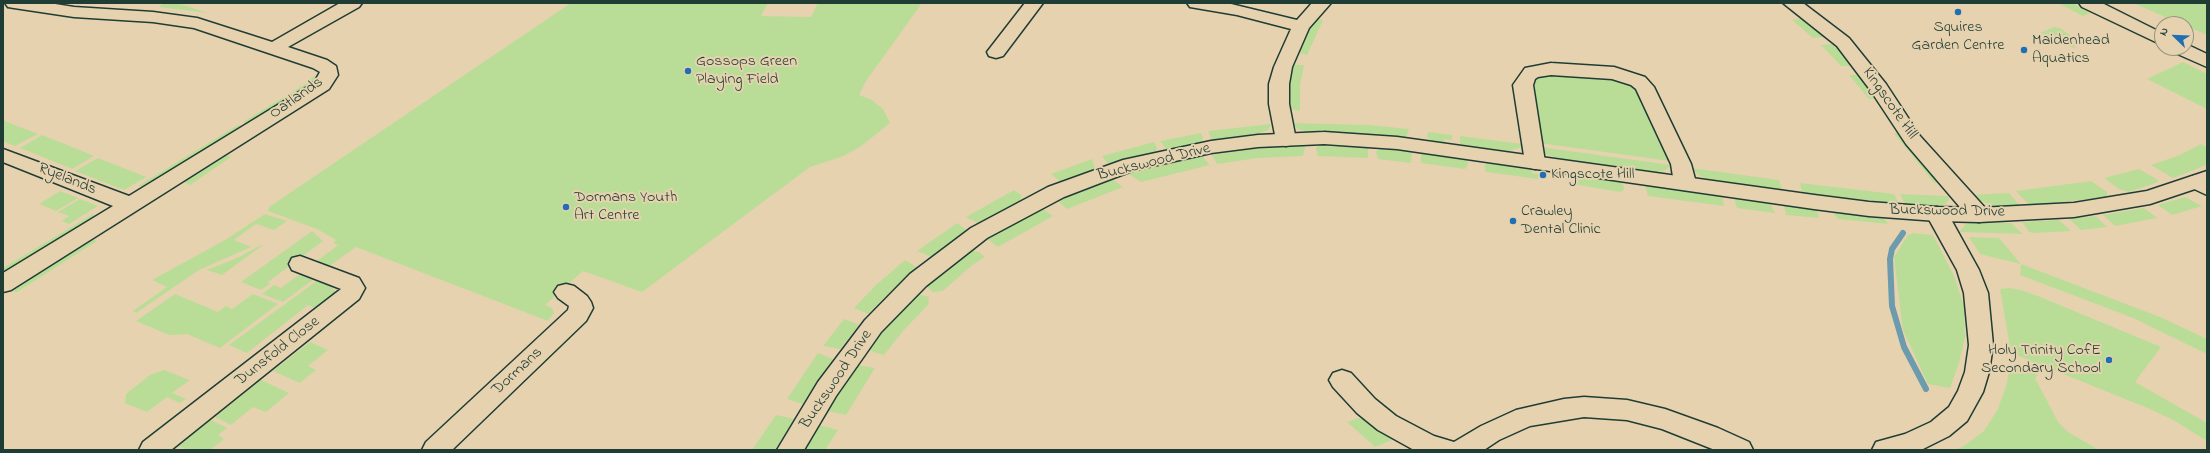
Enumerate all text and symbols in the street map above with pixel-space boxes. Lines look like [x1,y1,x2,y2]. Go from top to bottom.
marker: Squires Garden Centre [1953,7,1963,17]
north arrow [2154,16,2194,56]
place label: Squires Garden Centre [1911,18,2005,56]
text: N [2155,25,2173,38]
place label: Maidenhead Aquatics [2032,31,2110,69]
marker: Maidenhead Aquatics [2019,45,2029,55]
place label: Gossops Green Playing Field [696,52,797,90]
street label: Kingscote Hill [1857,64,1921,144]
marker: Gossops Green Playing Field [683,66,693,76]
street label: Oatlands [267,74,327,124]
street label: Buckswood Drive [1096,140,1212,186]
street label: Ryelands [35,160,99,200]
place label: Kingscote Hill [1551,165,1634,185]
marker: Kingscote Hill [1538,170,1548,180]
place label: Dormans Youth Art Centre [574,188,677,226]
street label: Buckswood Drive [1889,201,2005,223]
marker: Dormans Youth Art Centre [561,202,571,212]
place label: Crawley Dental Clinic [1521,202,1601,240]
marker: Crawley Dental Clinic [1508,216,1518,226]
street label: Dunsfold Close [232,313,324,391]
street label: Buckswood Drive [797,327,877,433]
place label: Holy Trinity CofE Secondary School [1981,341,2101,379]
street label: Dormans [489,344,547,400]
marker: Holy Trinity CofE Secondary School [2104,355,2114,365]

